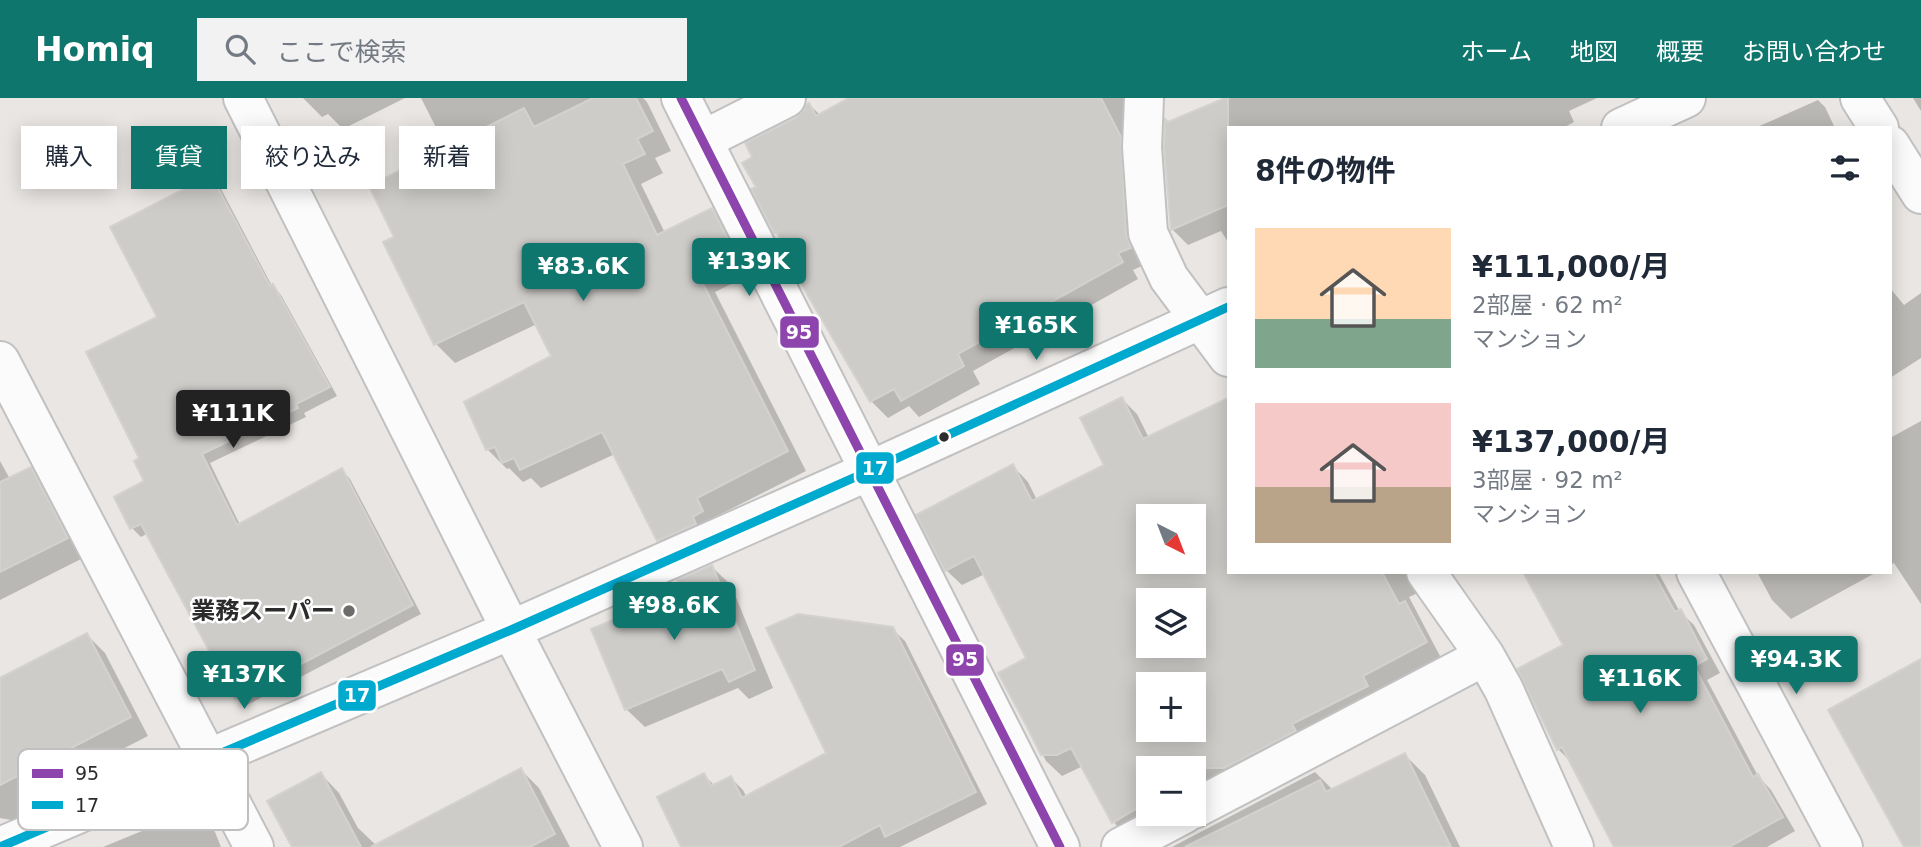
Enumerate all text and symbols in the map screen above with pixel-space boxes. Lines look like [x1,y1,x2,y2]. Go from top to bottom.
search box [197,18,687,81]
text: Homiq [35,30,155,69]
icon: search [221,30,259,68]
text: ここで検索 [277,37,407,67]
text: ホーム [1461,38,1532,66]
text: 地図 [1570,38,1618,66]
text: 概要 [1656,38,1704,66]
text: お問い合わせ [1742,38,1886,66]
chip: 購入 [21,126,117,189]
chip: 賃貸 [131,126,227,189]
chip: 絞り込み [241,126,385,189]
chip: 新着 [399,126,495,189]
icon: filters [1826,149,1864,187]
text: 8件の物件 [1255,153,1396,188]
pin: ¥139K [700,238,798,298]
pin: ¥83.6K [526,244,640,303]
text: ¥139K [708,248,790,274]
text: ¥111,000/月 [1472,249,1670,284]
text: ¥83.6K [538,253,628,279]
icon: home [1311,256,1395,340]
text: 2部屋 · 62 m² [1472,292,1623,318]
pin: ¥165K [987,302,1085,362]
text: ¥165K [995,312,1077,338]
line badge: 95 [779,315,820,349]
text: 95 [786,321,812,343]
text: マンション [1472,326,1587,352]
pin: ¥111K [184,390,282,450]
text: ¥111K [192,400,274,426]
text: ¥137,000/月 [1472,424,1670,459]
unlabelled marker [937,430,951,444]
icon: home [1311,431,1395,515]
line badge: 17 [855,451,895,485]
text: 17 [862,457,888,479]
text: 3部屋 · 92 m² [1472,467,1623,493]
text: マンション [1472,501,1587,527]
north arrow [1136,504,1206,574]
map controls [1136,504,1206,826]
pin: ¥98.6K [617,582,731,642]
button: layers [1136,588,1206,658]
text: ¥98.6K [629,592,719,618]
place label: 業務スーパー [191,597,335,625]
marker: 業務スーパー [341,603,357,619]
pin: ¥94.3K [1739,636,1853,696]
line badge: 95 [945,643,985,677]
text: ¥94.3K [1751,646,1841,672]
text: 95 [952,648,978,670]
pin: ¥137K [195,652,293,711]
pin: ¥116K [1591,656,1689,715]
text: ¥137K [203,661,285,687]
text: ¥116K [1599,665,1681,691]
button: + [1136,672,1206,742]
line badge: 17 [337,679,377,712]
text: 17 [344,684,370,706]
legend [18,749,248,830]
button: − [1136,756,1206,826]
text: 95 [75,762,99,784]
text: 17 [75,794,99,816]

